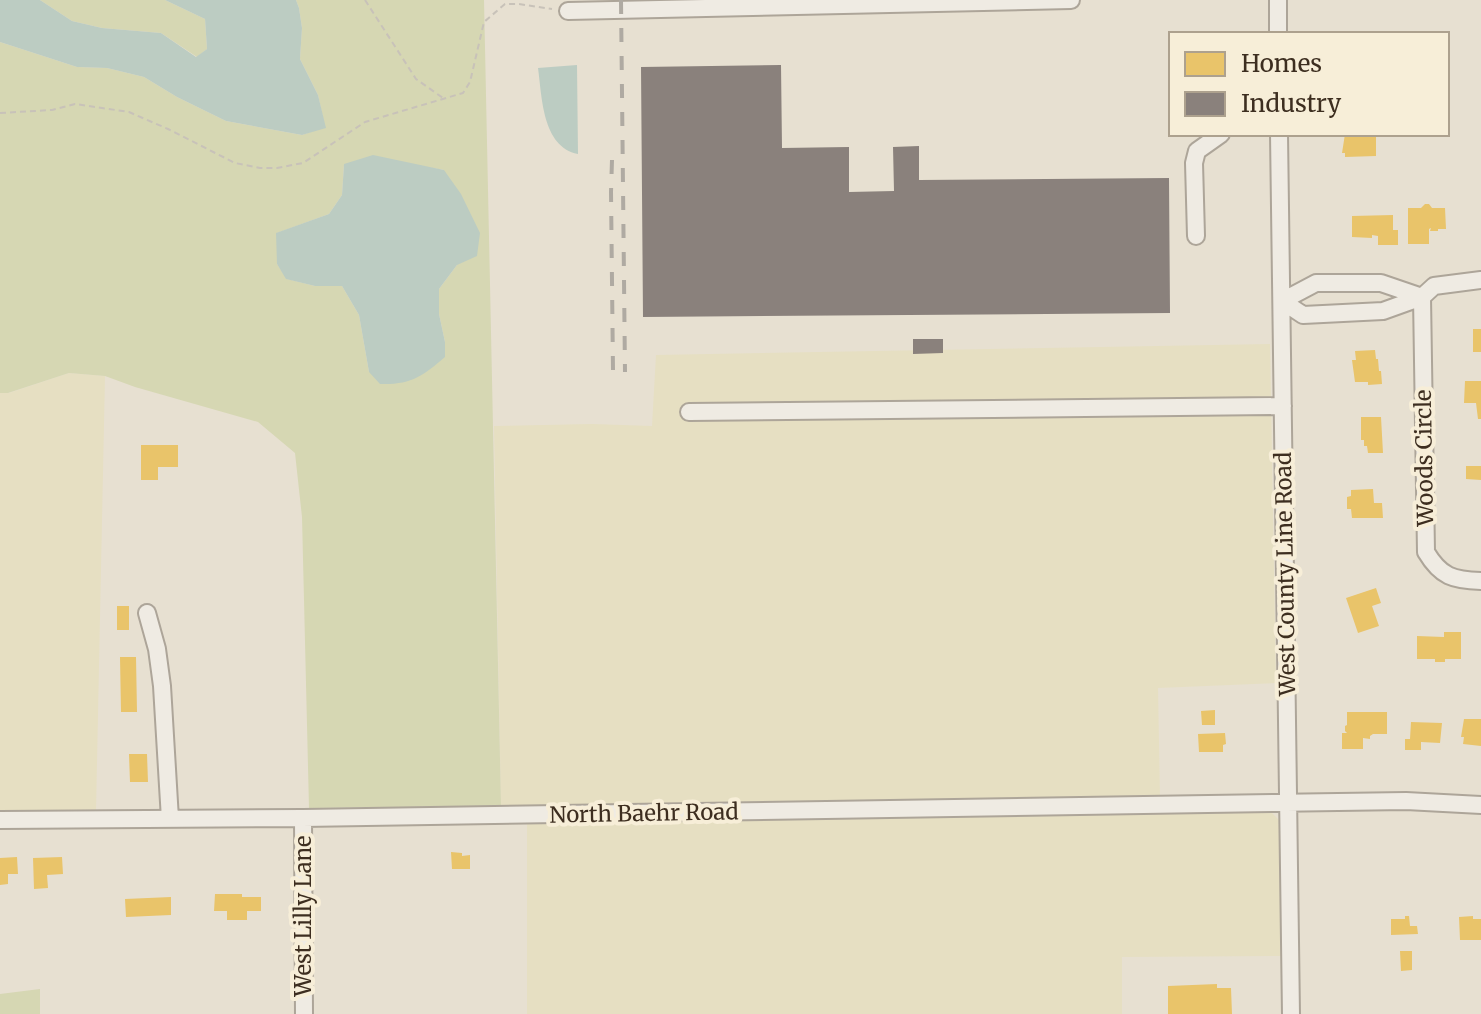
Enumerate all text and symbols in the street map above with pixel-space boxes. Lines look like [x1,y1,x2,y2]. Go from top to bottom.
legend [1169,32,1449,136]
text: Homes [1241,48,1322,79]
text: Industry [1241,88,1341,119]
street label: Woods Circle [1409,389,1439,528]
street label: West County Line Road [1269,452,1301,697]
street label: North Baehr Road [549,797,739,829]
street label: West Lilly Lane [289,835,317,998]

